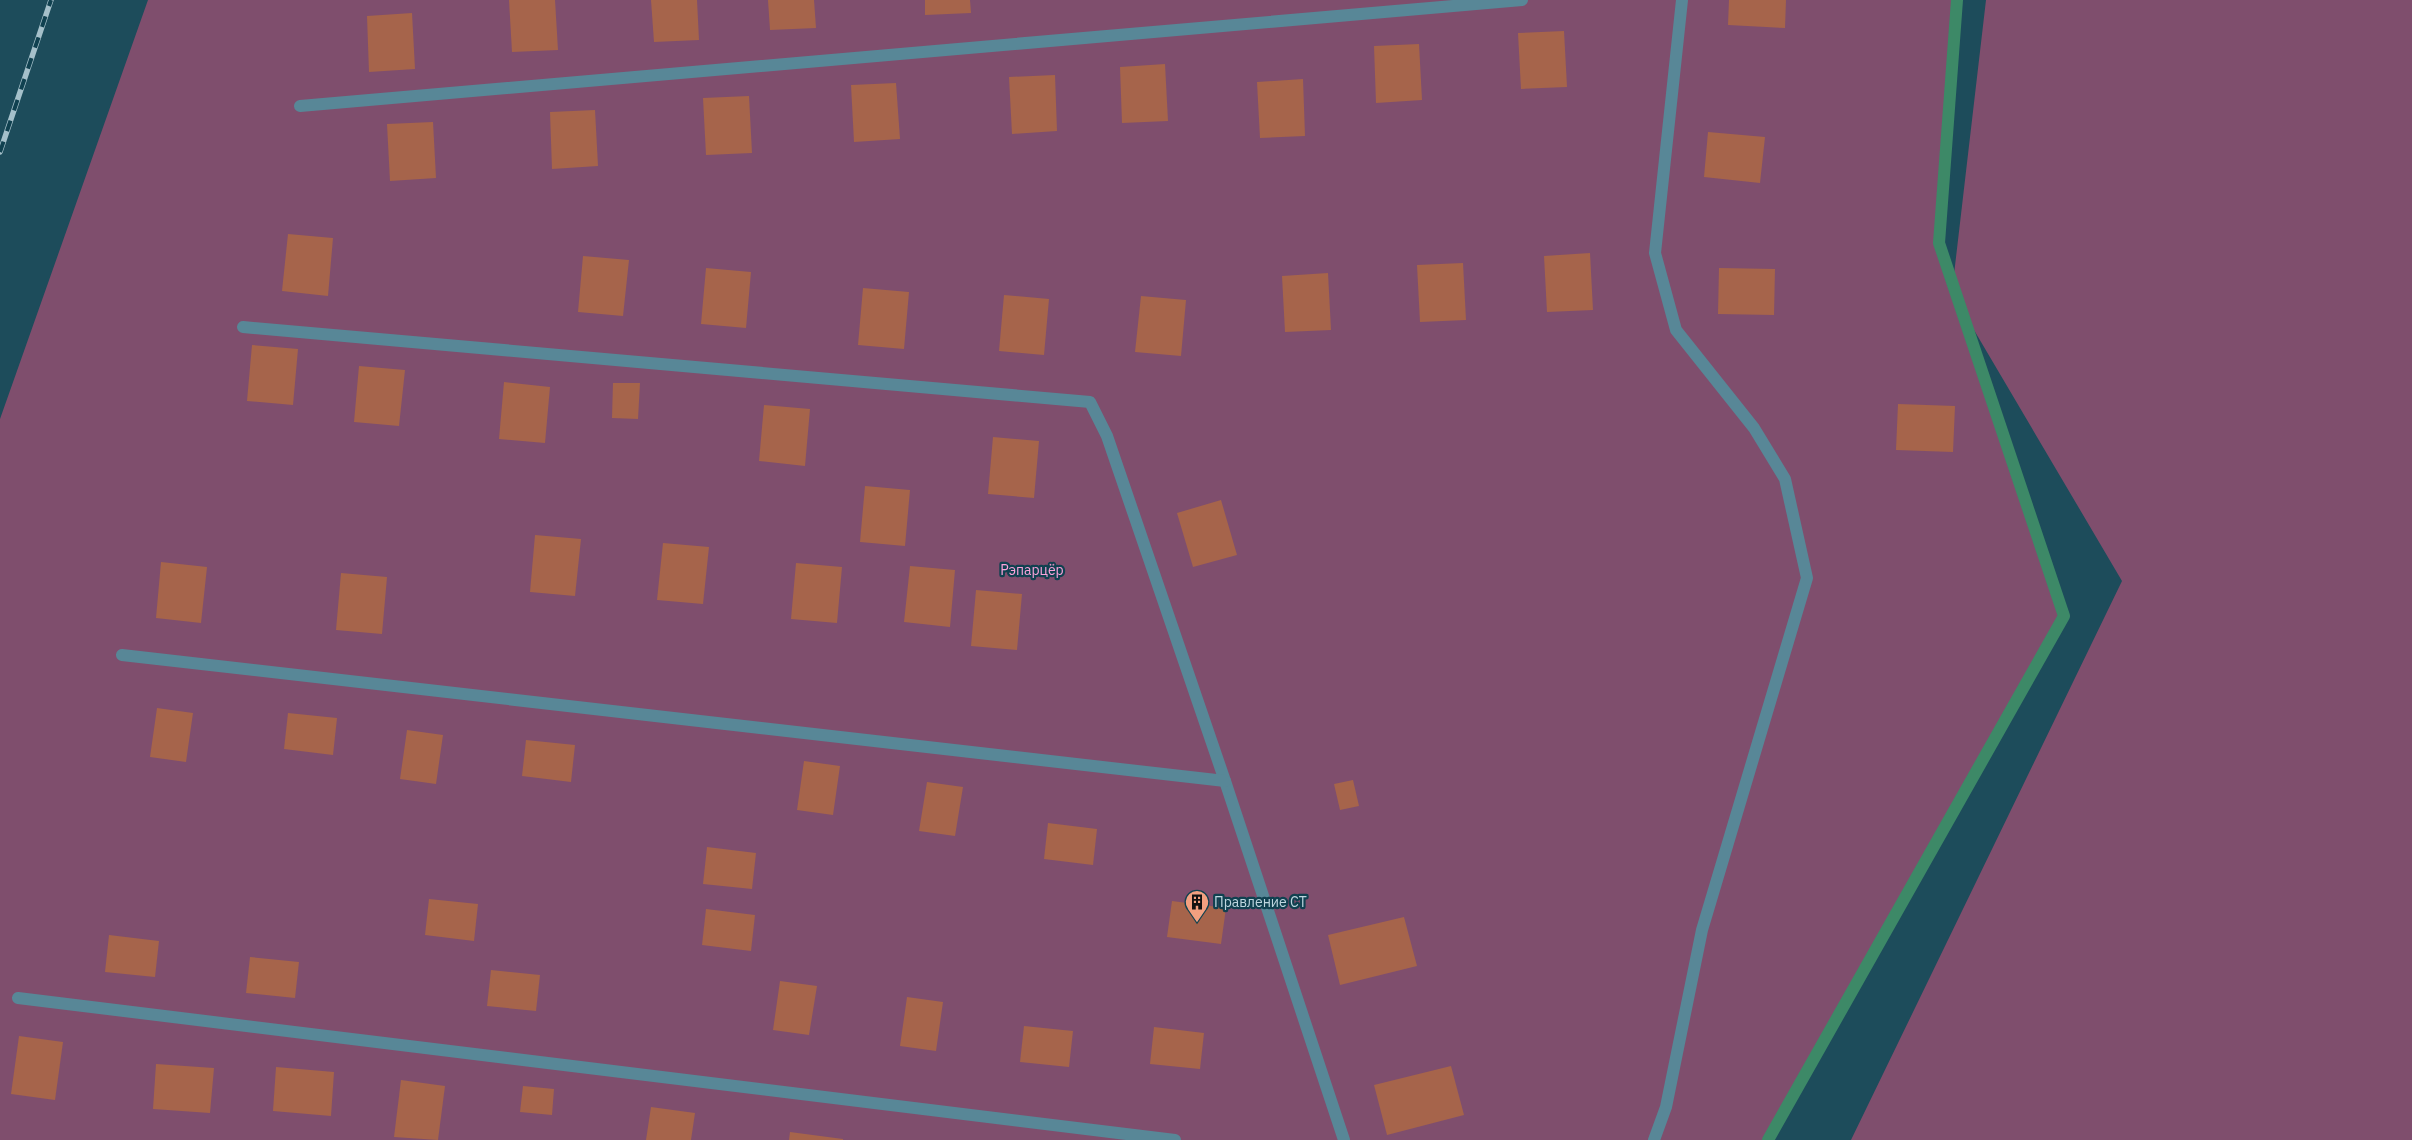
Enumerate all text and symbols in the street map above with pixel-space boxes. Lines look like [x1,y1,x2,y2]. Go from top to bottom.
park label: Рэпарцёр [1000,561,1064,579]
building icon: Правление СТ [1184,889,1210,923]
place label: Правление СТ [1214,893,1307,911]

